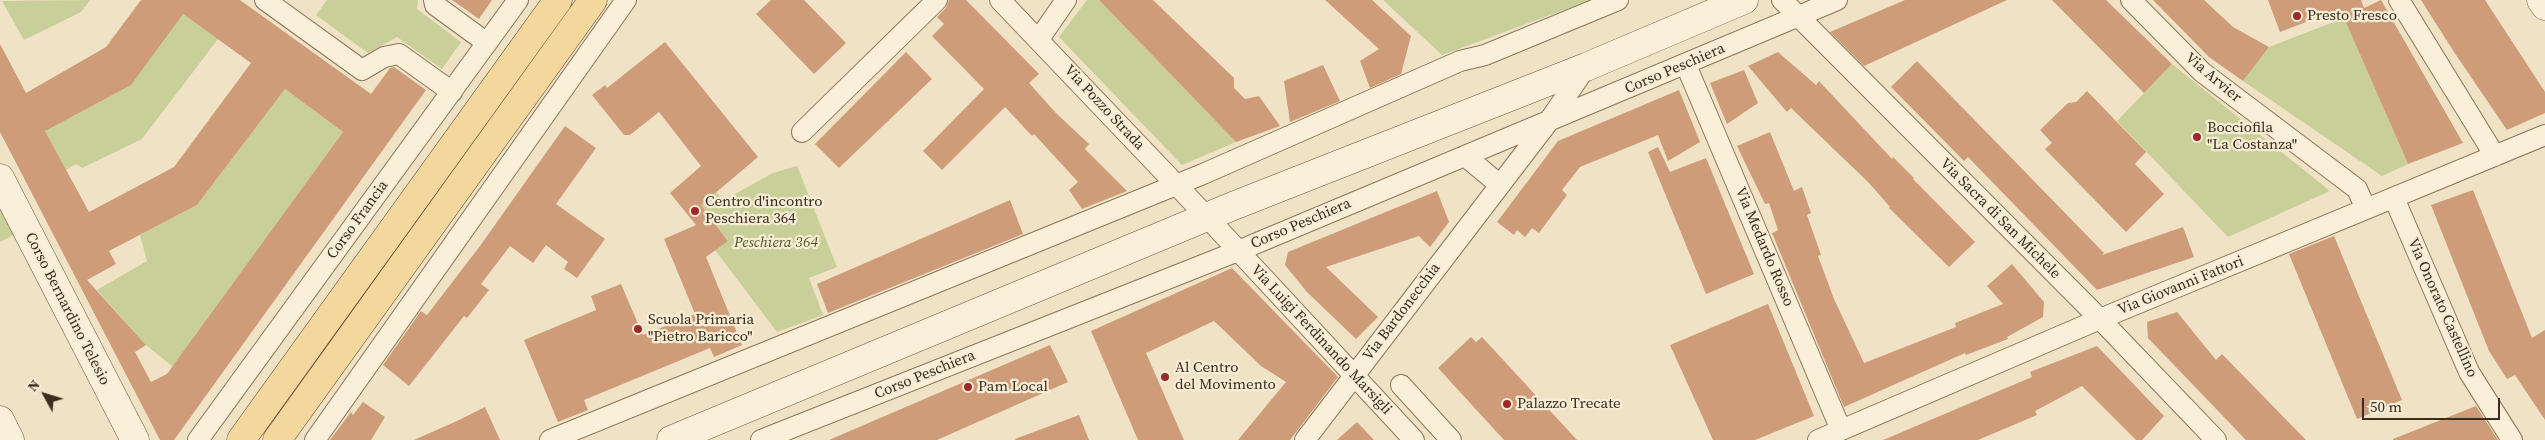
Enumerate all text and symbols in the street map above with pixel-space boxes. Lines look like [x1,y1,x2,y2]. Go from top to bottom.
place label: Presto Fresco [2307,7,2397,25]
marker: Presto Fresco [2291,10,2303,22]
street label: Corso Peschiera [1622,40,1728,98]
street label: Via Arvier [2181,49,2245,107]
street label: Via Pozzo Strada [1060,62,1148,154]
place label: Bocciofila "La Costanza" [2207,119,2297,154]
marker: Bocciofila "La Costanza" [2191,131,2203,143]
street label: Via Sacra di San Michele [1936,155,2064,283]
street label: Corso Francia [323,177,393,263]
street label: Via Medardo Rosso [1731,185,1797,309]
place label: Centro d'incontro Peschiera 364 [705,193,822,228]
street label: Corso Peschiera [1248,195,1354,253]
marker: Centro d'incontro Peschiera 364 [689,205,701,217]
street label: Corso Bernardino Telesio [21,230,113,388]
park label: Peschiera 364 [734,234,818,252]
street label: Via Onorato Castellino [2403,236,2481,380]
street label: Via Giovanni Fattori [2116,253,2246,319]
street label: Via Bardonecchia [1359,260,1445,364]
street label: Via Luigi Ferdinando Marsigli [1247,261,1395,419]
place label: Scuola Primaria "Pietro Baricco" [648,311,754,346]
marker: Scuola Primaria "Pietro Baricco" [632,323,644,335]
street label: Corso Peschiera [872,347,978,403]
place label: Al Centro del Movimento [1175,359,1276,394]
north arrow [20,370,70,420]
marker: Al Centro del Movimento [1159,371,1171,383]
text: N [22,375,44,396]
place label: Pam Local [978,378,1048,396]
marker: Pam Local [962,381,974,393]
scale bar [2365,388,2502,420]
place label: Palazzo Trecate [1517,395,1621,413]
text: 50 m [2370,396,2402,417]
marker: Palazzo Trecate [1501,398,1513,410]

